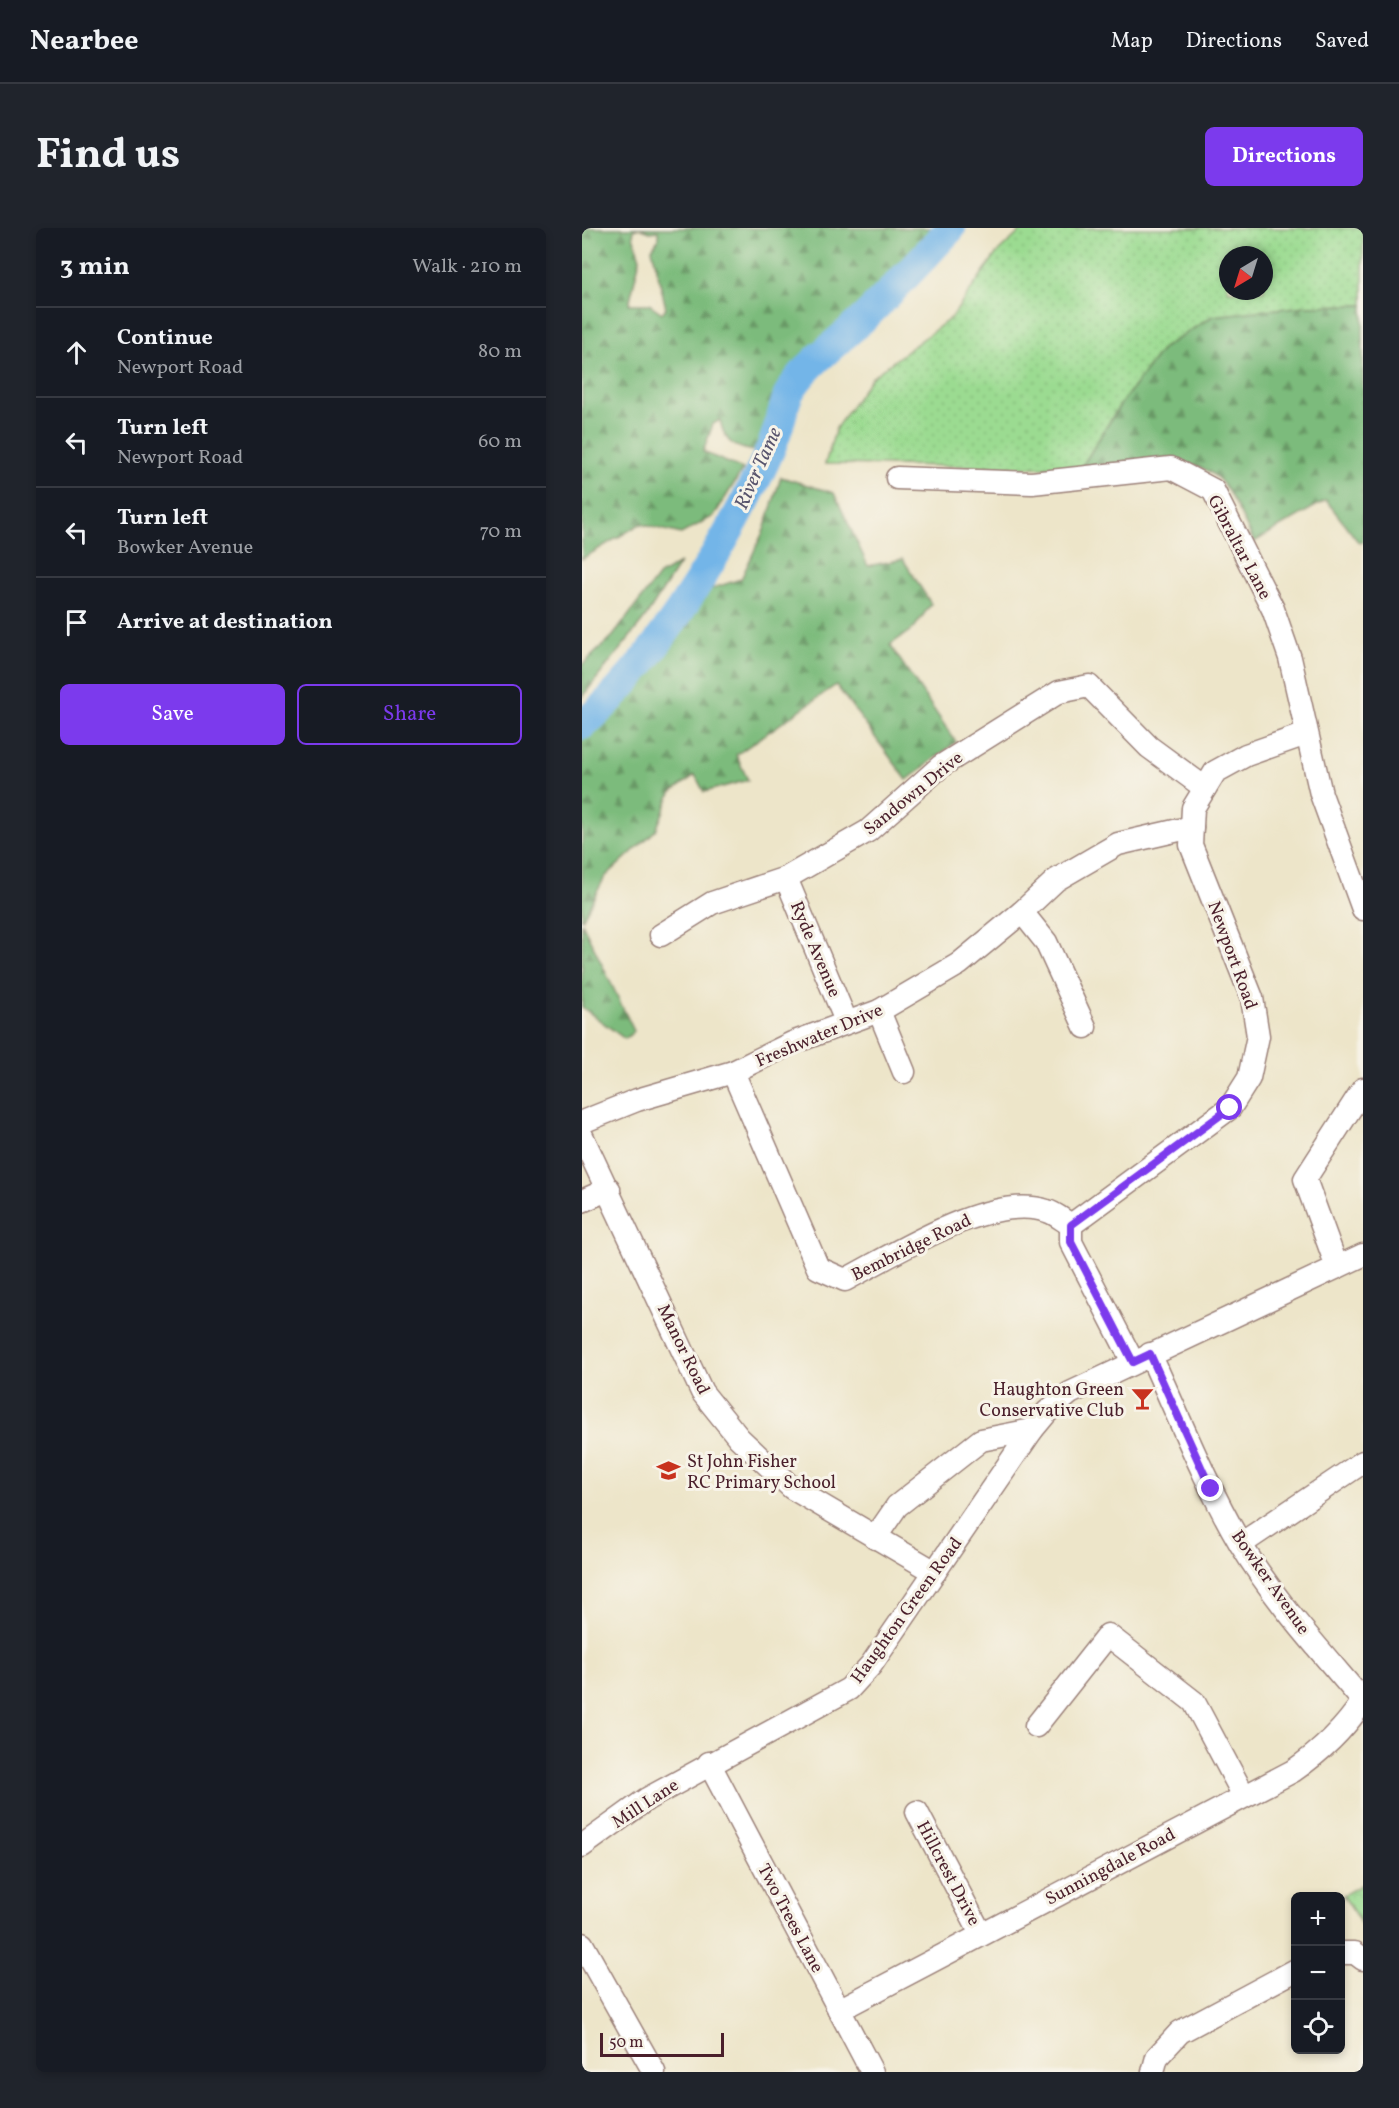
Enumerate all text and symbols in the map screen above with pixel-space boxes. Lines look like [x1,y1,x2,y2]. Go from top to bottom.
text: Nearbee [30,22,139,61]
text: Map [1111,27,1153,56]
text: Directions [1186,27,1282,56]
text: Saved [1315,27,1369,56]
text: Find us [36,127,180,186]
button: Directions [1205,127,1363,186]
north arrow [1219,246,1273,300]
text: 3 min [60,249,130,285]
text: Walk · 210 m [412,253,522,281]
text: Continue [117,323,213,354]
icon: ahead [60,336,93,369]
text: 80 m [478,338,522,366]
text: Newport Road [117,354,243,382]
text: Turn left [117,413,208,444]
water label: River Tame [728,423,790,514]
icon: left [60,426,93,459]
text: 60 m [478,428,522,456]
text: Newport Road [117,444,243,472]
street label: Gibraltar Lane [1201,491,1277,604]
text: Turn left [117,503,208,534]
icon: left [60,516,93,549]
text: 70 m [479,518,522,546]
text: Bowker Avenue [117,534,253,562]
icon: arrive [60,606,93,639]
text: Arrive at destination [117,607,333,638]
button: Save [60,684,285,745]
button: Share [297,684,522,745]
street label: Sandown Drive [859,746,969,842]
street label: Ryde Avenue [783,898,846,1002]
street label: Newport Road [1200,898,1263,1013]
street label: Freshwater Drive [752,998,887,1074]
route start [1216,1094,1242,1120]
street label: Bembridge Road [847,1208,976,1288]
street label: Manor Road [650,1300,715,1399]
place label: Haughton Green Conservative Club [980,1378,1124,1424]
bar icon: Haughton Green Conservative Club [1129,1386,1155,1412]
place label: St John Fisher RC Primary School [687,1450,836,1496]
school or university icon: St John Fisher RC Primary School [656,1458,682,1484]
route end [1197,1475,1223,1501]
street label: Bowker Avenue [1224,1525,1315,1640]
street label: Haughton Green Road [846,1533,969,1689]
street label: Mill Lane [608,1773,684,1835]
street label: Hillcrest Drive [910,1817,986,1931]
street label: Sunningdale Road [1041,1822,1180,1912]
street label: Two Trees Lane [750,1860,829,1978]
map controls [1291,1892,1345,2054]
button: + [1291,1892,1345,1946]
button: − [1291,1946,1345,2000]
button: locate [1291,2000,1345,2054]
scale bar [600,2030,724,2058]
text: 50 m [609,2032,643,2054]

